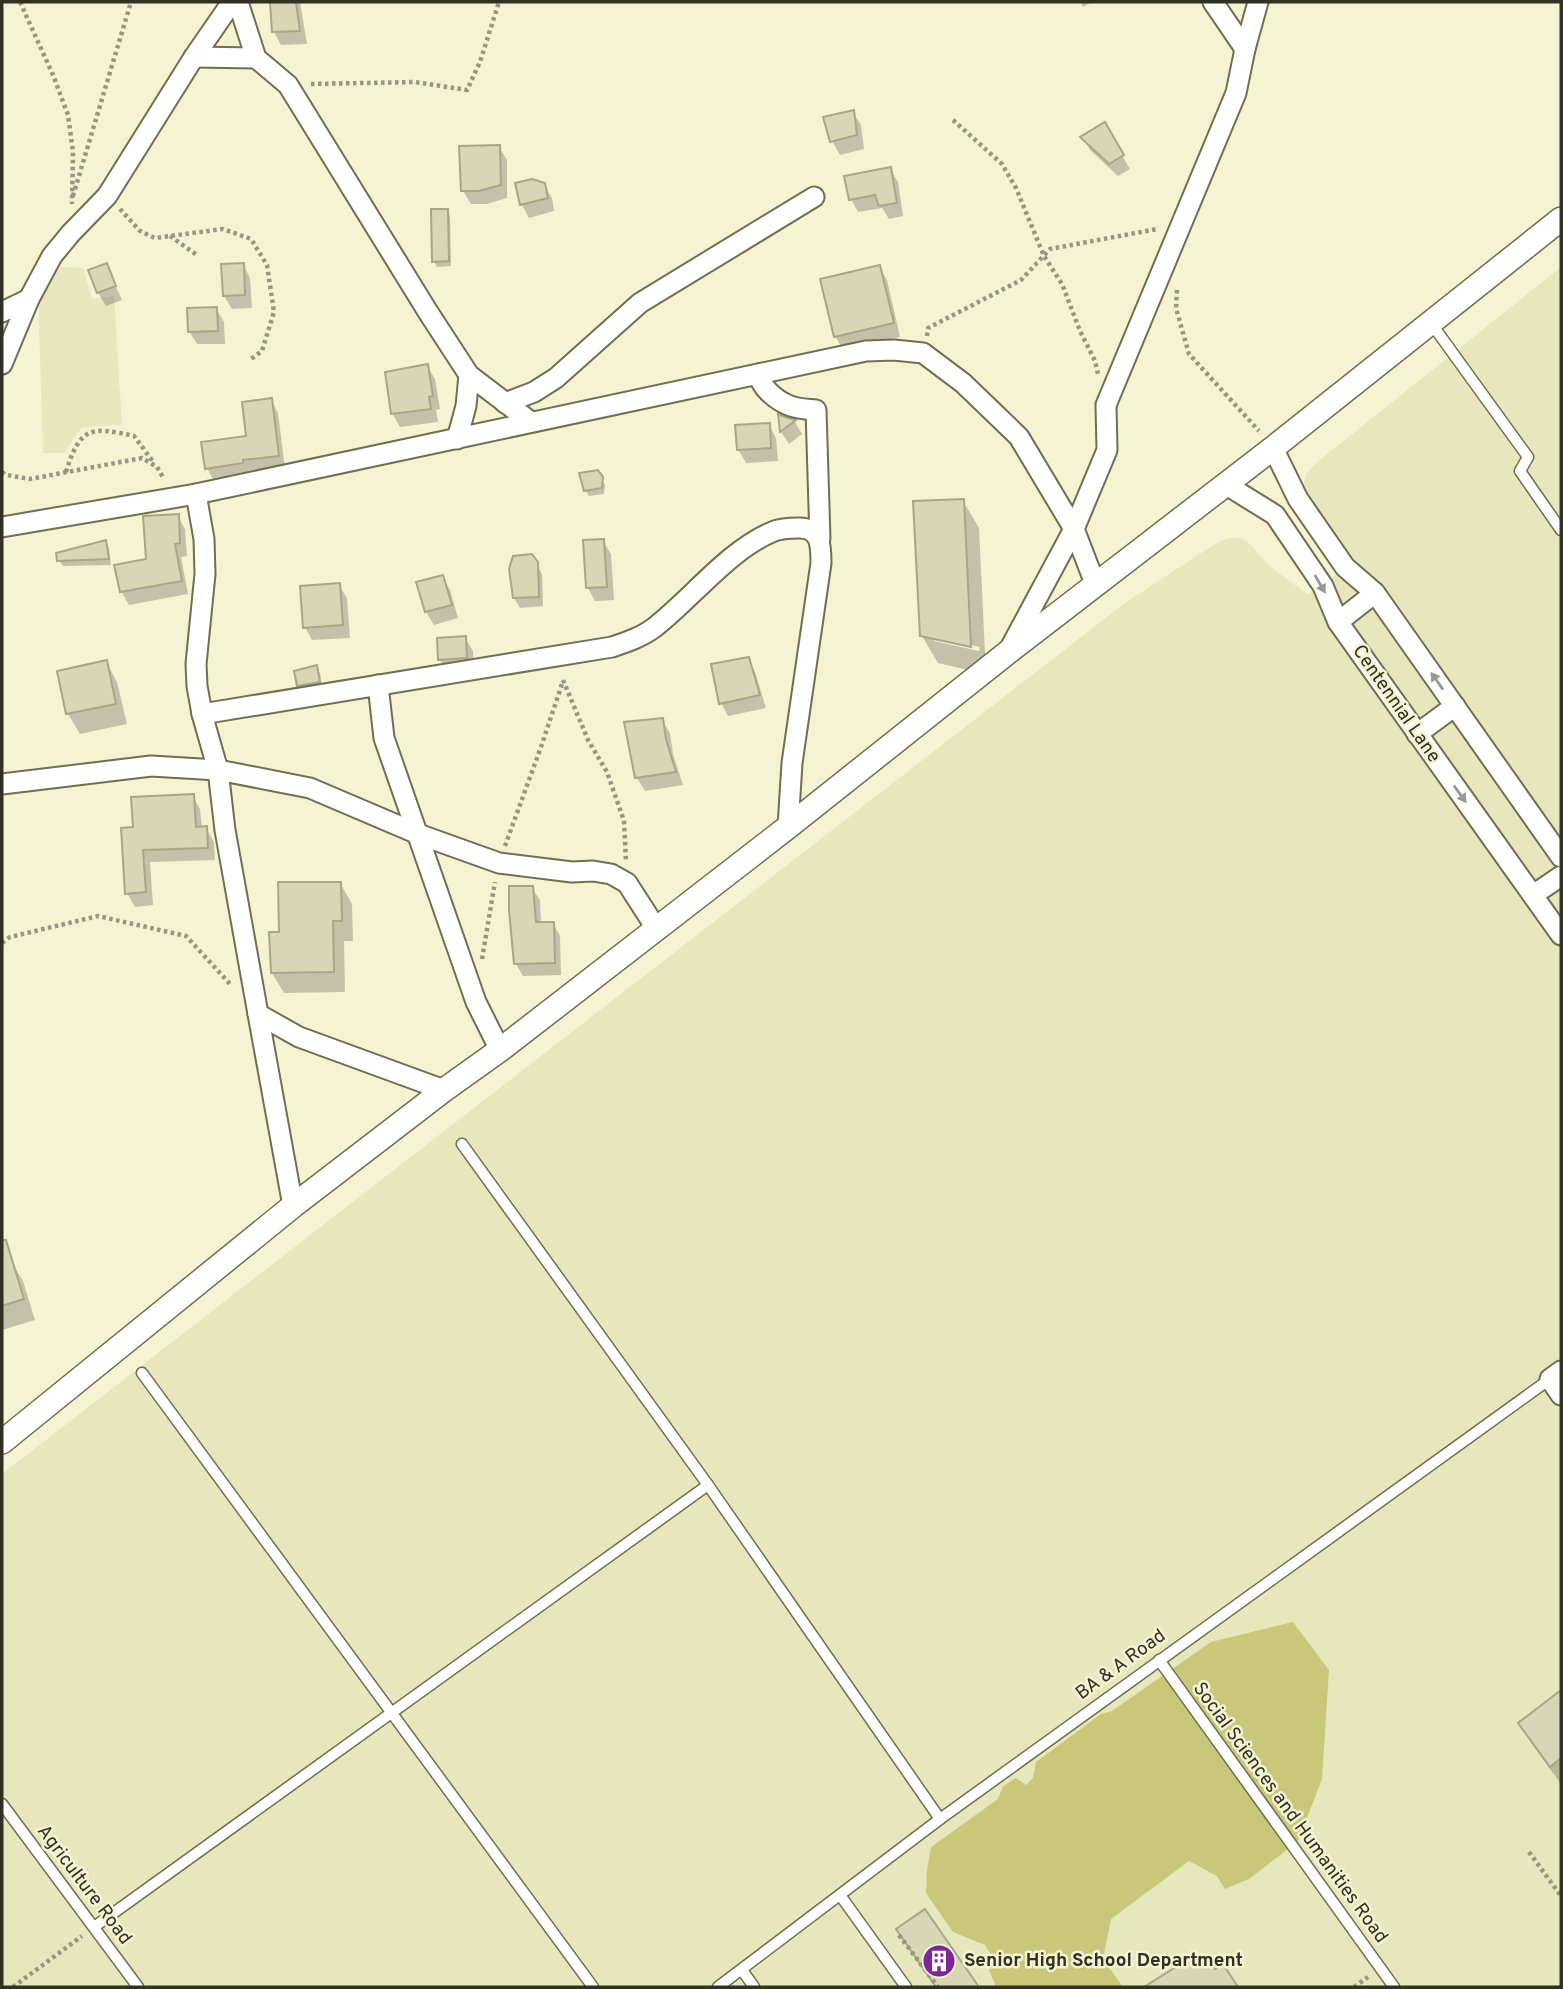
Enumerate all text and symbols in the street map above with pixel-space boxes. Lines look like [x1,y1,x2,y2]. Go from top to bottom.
one-way arrow [1314,575,1326,594]
street label: Centennial Lane [1346,640,1446,768]
one-way arrow [1430,672,1444,690]
one-way arrow [1453,784,1467,803]
street label: BA & A Road [1071,1624,1171,1706]
street label: Social Sciences and Humanities Road [1187,1678,1393,1948]
street label: Agriculture Road [31,1820,137,1950]
building icon: Senior High School Department [920,1942,958,1980]
place label: Senior High School Department [964,1949,1243,1973]

